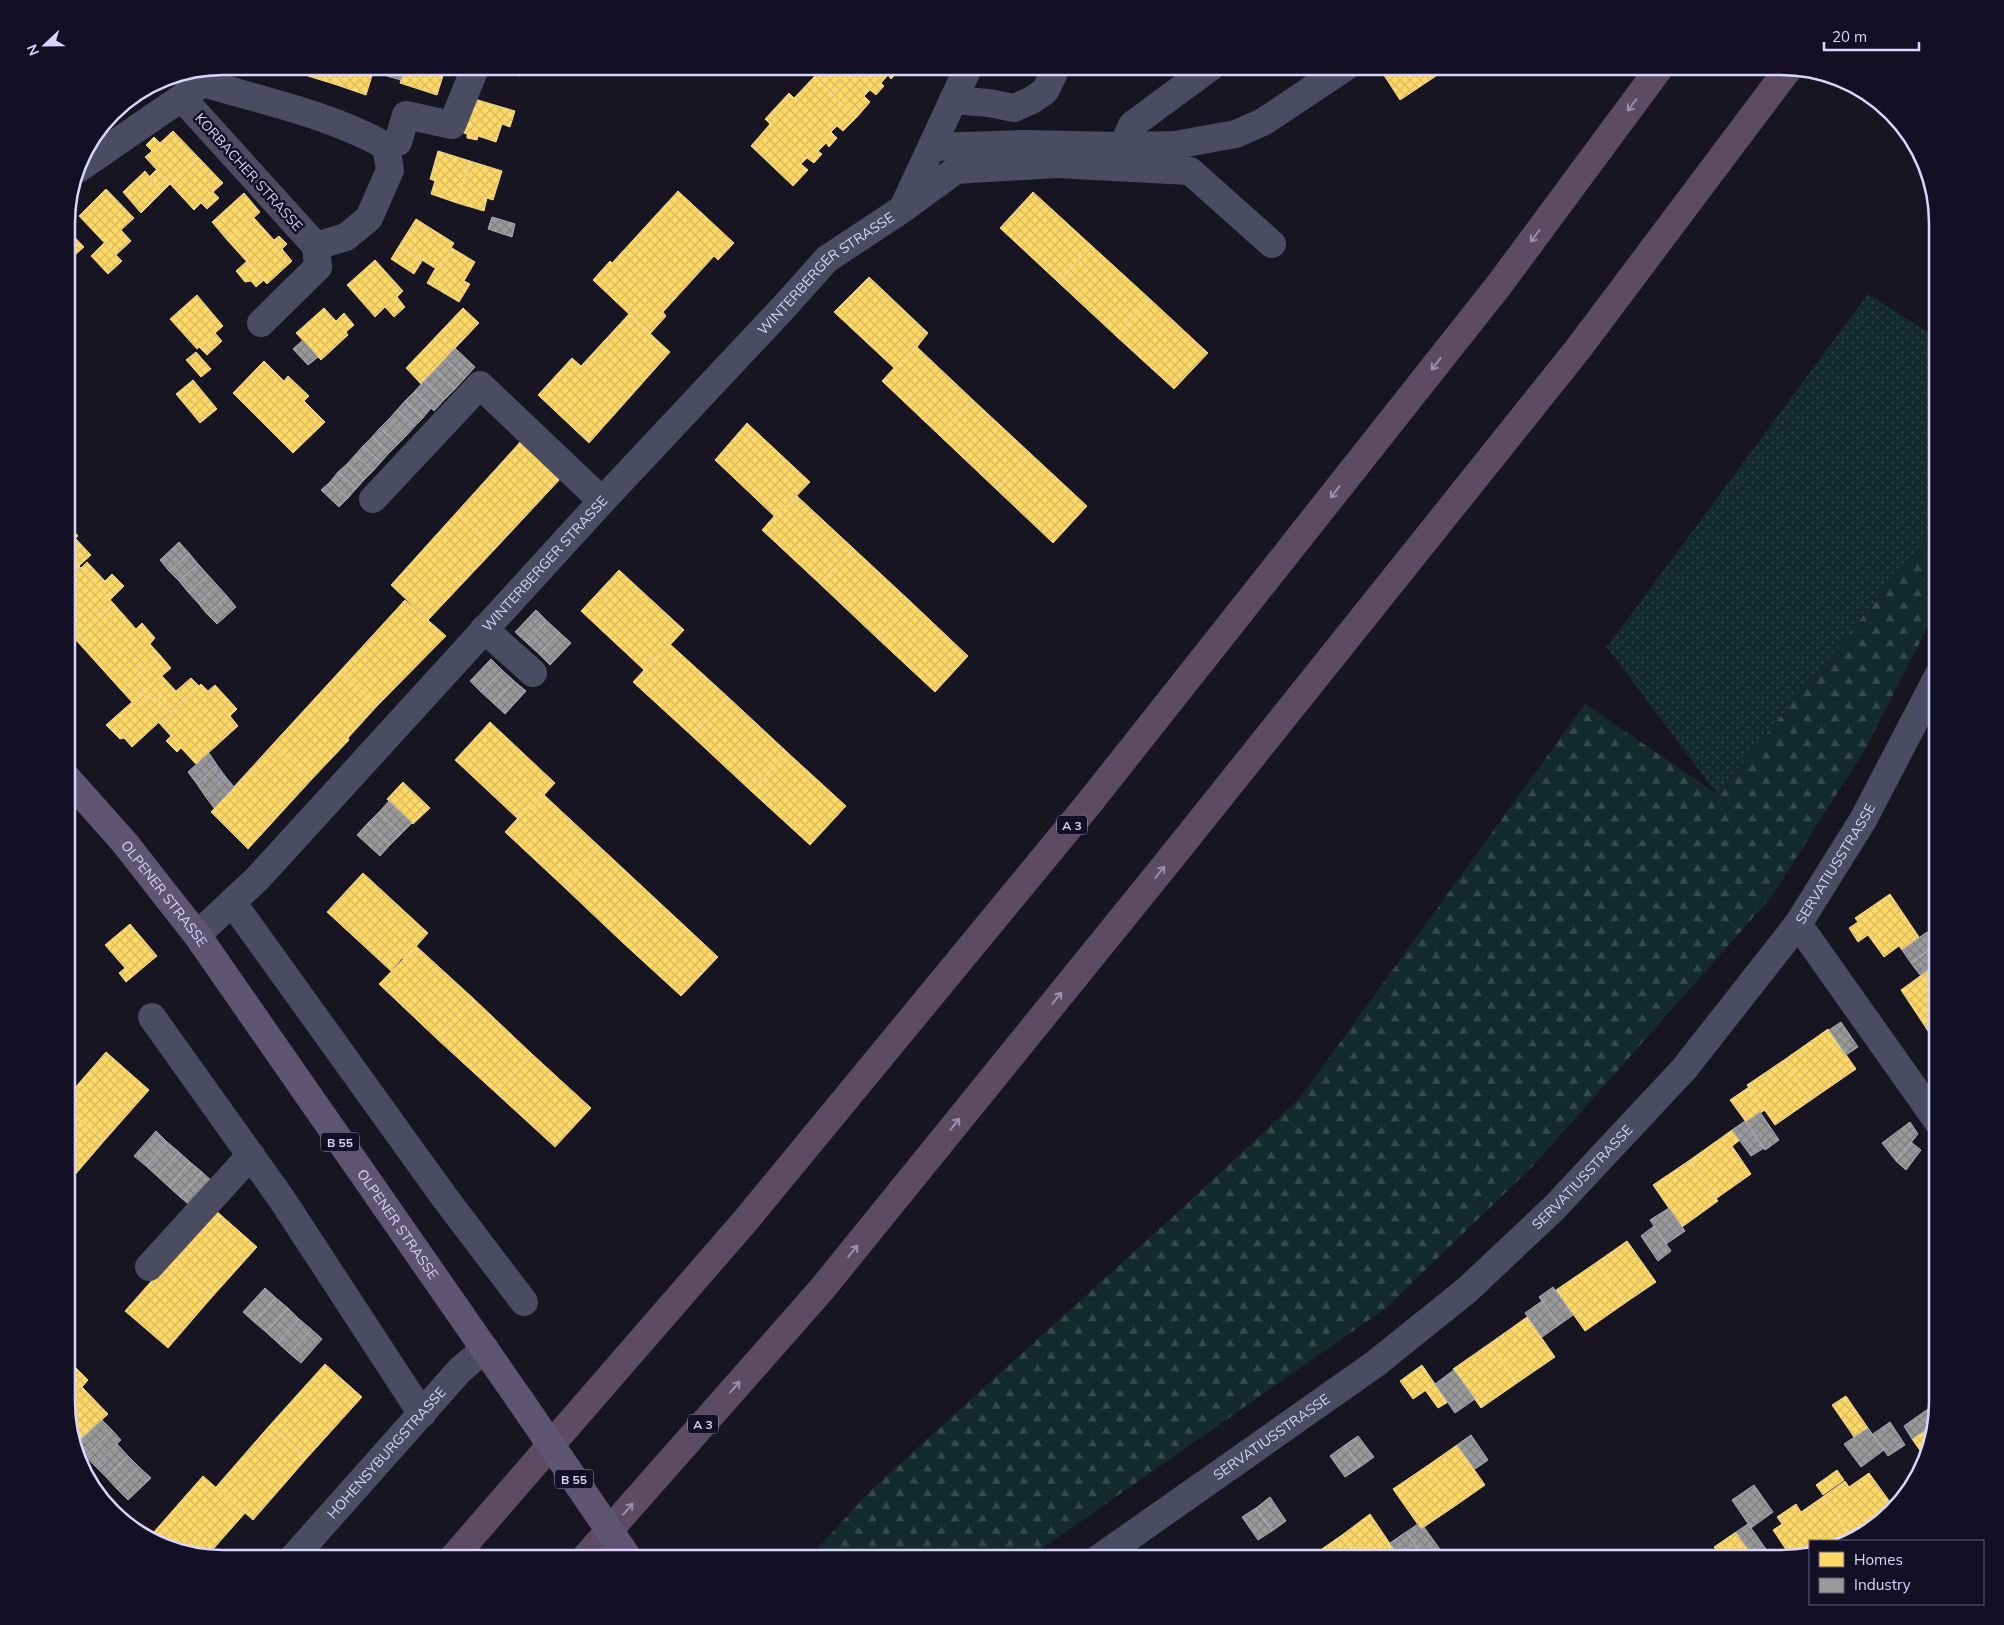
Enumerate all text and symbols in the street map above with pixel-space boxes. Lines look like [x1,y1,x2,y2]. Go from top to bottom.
north arrow [20,20,70,70]
scale bar [1824,20,1919,52]
text: 20 m [1832,27,1867,46]
text: N [23,42,43,58]
one-way arrow [1627,98,1638,111]
street label: KORBACHER STRASSE [191,109,307,235]
street label: WINTERBERGER STRASSE [754,208,897,338]
one-way arrow [1530,229,1541,242]
one-way arrow [1431,358,1442,371]
one-way arrow [1330,485,1341,498]
street label: WINTERBERGER STRASSE [478,492,611,635]
street label: SERVATIUSSTRASSE [1791,800,1879,927]
road number: A 3 [1057,816,1087,834]
street label: OLPENER STRASSE [117,837,211,950]
one-way arrow [1154,866,1165,879]
one-way arrow [1052,992,1063,1005]
one-way arrow [950,1118,961,1131]
street label: SERVATIUSSTRASSE [1528,1121,1636,1233]
road number: B 55 [321,1132,359,1152]
street label: OLPENER STRASSE [353,1166,442,1283]
one-way arrow [848,1245,859,1258]
one-way arrow [729,1381,741,1394]
street label: HOHENSYBURGSTRASSE [323,1383,450,1522]
street label: SERVATIUSSTRASSE [1210,1390,1333,1484]
road number: A 3 [688,1415,718,1434]
road number: B 55 [555,1470,593,1488]
one-way arrow [622,1503,634,1516]
legend [1809,1540,1984,1605]
text: Homes [1854,1550,1903,1569]
text: Industry [1854,1575,1911,1594]

